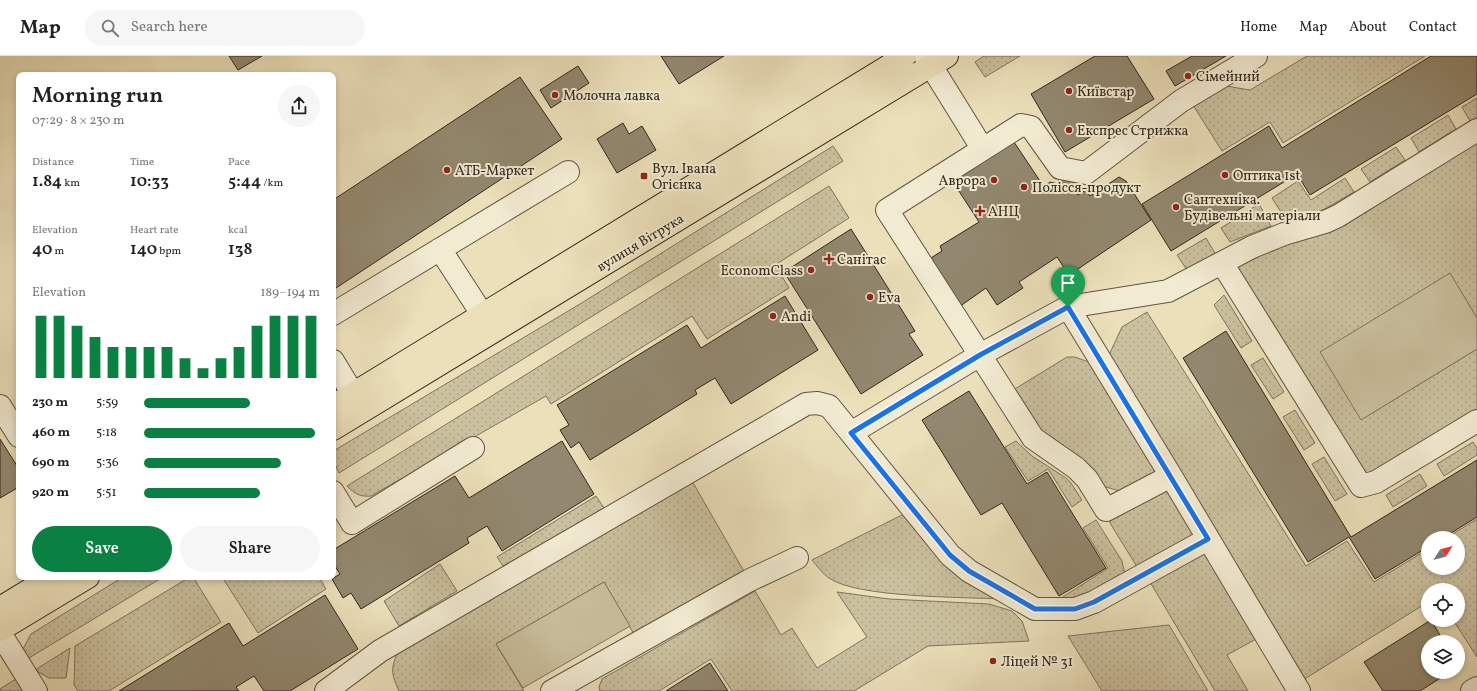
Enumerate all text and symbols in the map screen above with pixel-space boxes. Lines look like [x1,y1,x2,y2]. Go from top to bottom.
search box [85,10,365,46]
text: Map [20,15,61,41]
icon: search [99,17,121,39]
text: Search here [131,17,208,38]
text: Home [1240,18,1277,37]
text: Map [1299,18,1327,37]
text: About [1349,18,1387,37]
text: Contact [1409,18,1457,37]
place label: Сімейний [1196,68,1260,87]
marker: Сімейний [1183,71,1193,81]
text: Morning run [32,81,163,112]
place label: Київстар [1077,83,1134,102]
button: share [278,85,320,127]
marker: Київстар [1064,86,1074,96]
place label: Молочна лавка [563,87,660,106]
marker: Молочна лавка [550,90,560,100]
text: 07:29 · 8 × 230 m [32,112,124,130]
place label: Експрес Стрижка [1077,122,1189,141]
marker: Експрес Стрижка [1064,125,1074,135]
text: Distance [32,155,74,170]
text: Time [130,155,154,170]
text: Pace [228,155,250,170]
place label: Вул. Івана Огієнка [652,160,716,195]
place label: АТБ-Маркет [455,162,534,181]
marker: АТБ-Маркет [442,165,452,175]
place label: Оптика 1st [1233,167,1301,186]
text: 1.84 [32,170,62,193]
text: 10:33 [130,170,169,193]
text: 5:44 [228,170,261,193]
marker: Оптика 1st [1220,170,1230,180]
marker: Вул. Івана Огієнка [639,171,649,181]
place label: Аврора [939,172,986,191]
marker: Аврора [989,175,999,185]
text: km [62,176,80,191]
text: /km [261,176,283,191]
place label: Полісся-продукт [1032,179,1141,198]
marker: Полісся-продукт [1019,182,1029,192]
place label: Сантехніка. Будівельні матеріали [1184,191,1321,226]
marker: Сантехніка. Будівельні матеріали [1171,202,1181,212]
place label: АНЦ [988,203,1019,222]
marker: АНЦ [975,206,985,216]
street label: вулиця Вітрука [594,210,688,277]
text: Elevation [32,223,78,238]
text: Heart rate [130,223,179,238]
text: kcal [228,223,248,238]
text: 40 [32,238,52,261]
text: 140 [130,238,157,261]
text: 138 [228,238,252,261]
text: m [52,244,64,259]
text: bpm [157,244,181,259]
place label: Санітас [837,251,886,270]
marker: Санітас [824,254,834,264]
place label: EconomClass [720,262,803,281]
marker: EconomClass [806,265,816,275]
pin [1051,266,1085,307]
icon: arrive [1057,272,1079,294]
text: Elevation [32,284,86,302]
text: 189–194 m [261,284,320,302]
place label: Eva [878,289,901,308]
marker: Eva [865,292,875,302]
place label: Andi [781,308,811,327]
marker: Andi [768,311,778,321]
text: 230 m [32,394,68,412]
text: 5:59 [96,394,118,412]
text: 460 m [32,424,70,442]
text: 5:18 [96,424,117,442]
text: 690 m [32,454,70,472]
text: 5:36 [96,454,119,472]
text: 920 m [32,484,69,502]
text: 5:51 [96,484,117,502]
button: Save [32,526,172,572]
button: Share [180,526,320,572]
north arrow [1421,531,1465,575]
map controls [1421,531,1465,679]
button: locate [1421,583,1465,627]
button: layers [1421,635,1465,679]
place label: Ліцей № 31 [1001,653,1073,672]
marker: Ліцей № 31 [988,656,998,666]

